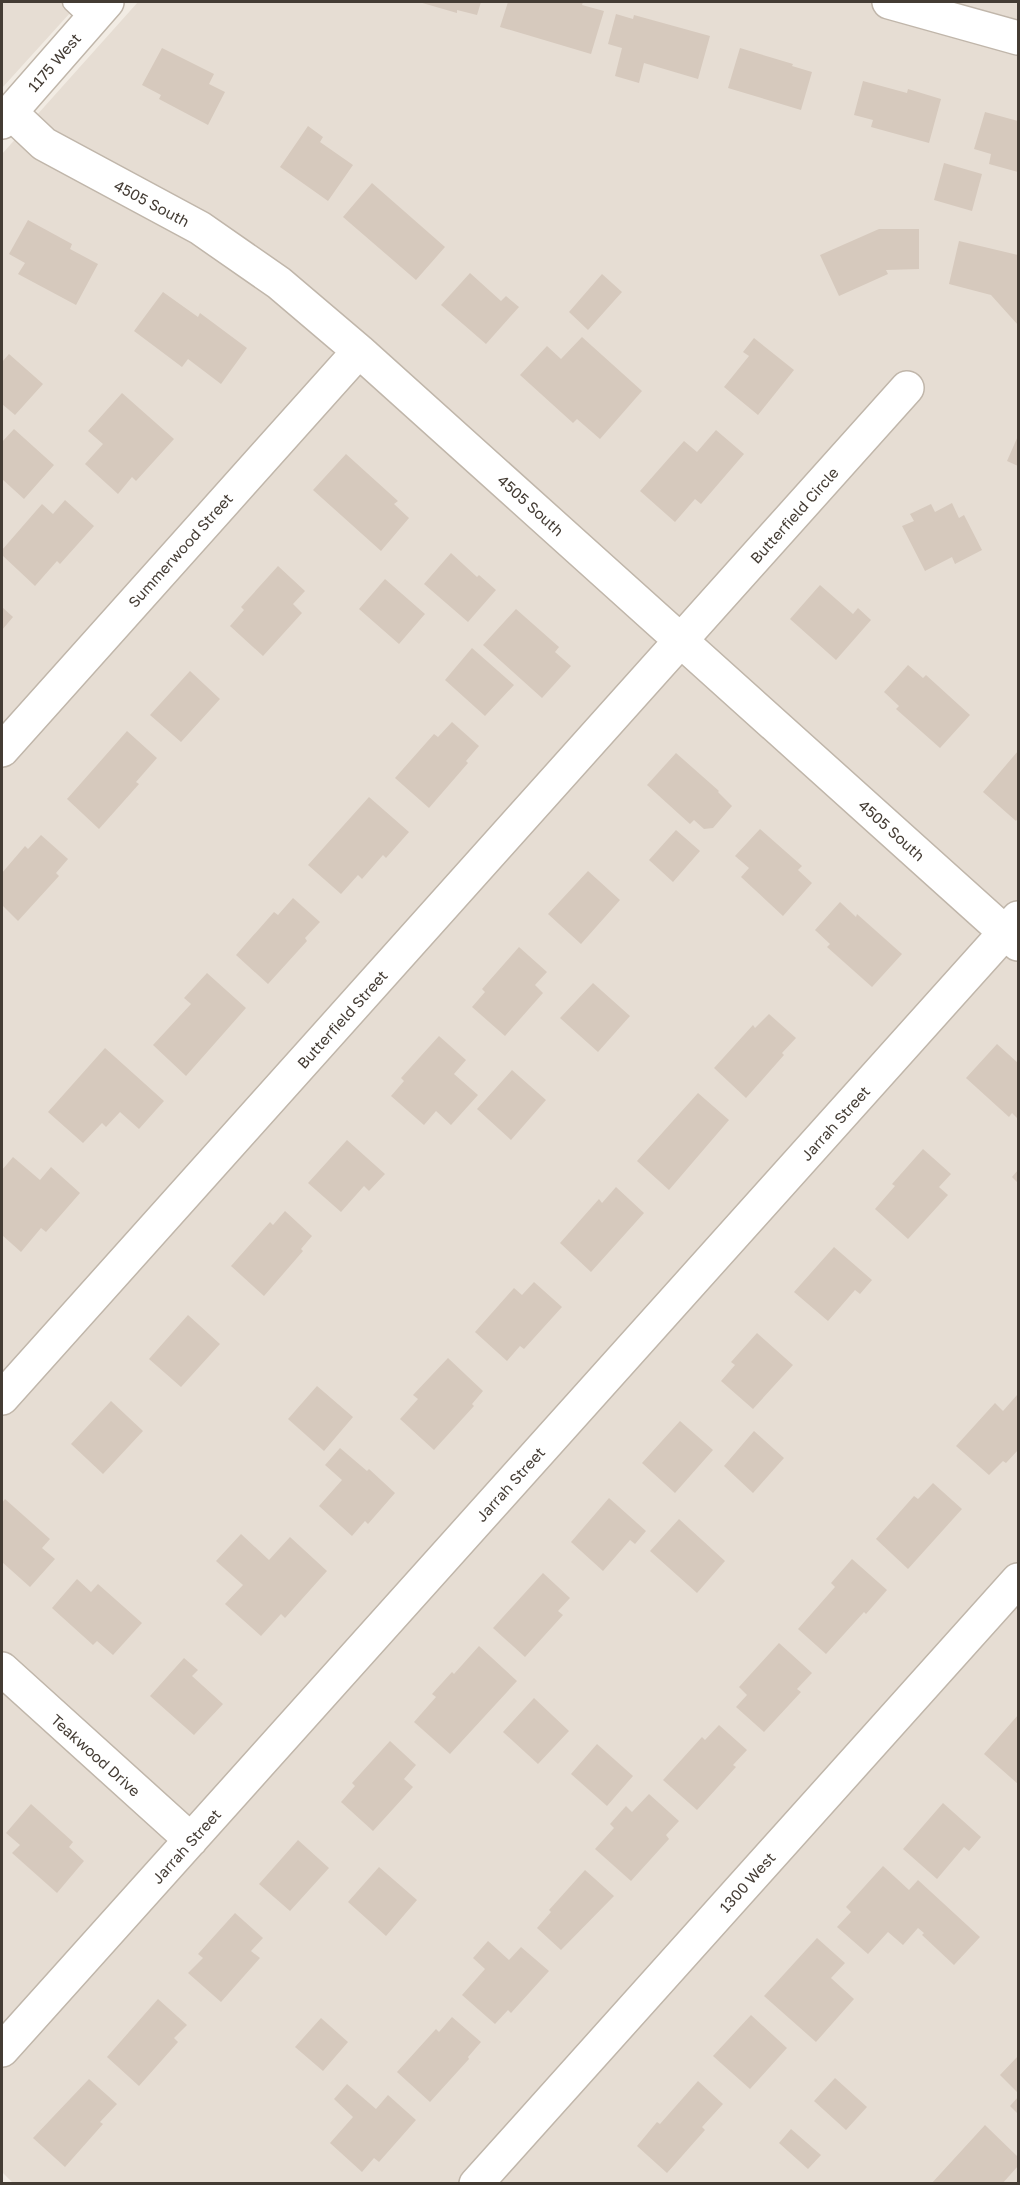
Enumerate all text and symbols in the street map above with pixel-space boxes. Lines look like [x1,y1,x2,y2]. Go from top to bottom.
street label: 1175 West [24,29,84,95]
street label: 4505 South [111,176,193,230]
street label: Butterfield Circle [746,463,842,567]
street label: 4505 South [494,471,568,539]
street label: Summerwood Street [124,489,236,611]
street label: 4505 South [855,796,929,864]
street label: Butterfield Street [293,966,391,1072]
street label: Jarrah Street [797,1082,873,1164]
street label: Jarrah Street [472,1443,548,1525]
street label: Teakwood Drive [48,1710,145,1800]
street label: Jarrah Street [148,1805,224,1887]
street label: 1300 West [715,1848,779,1916]

